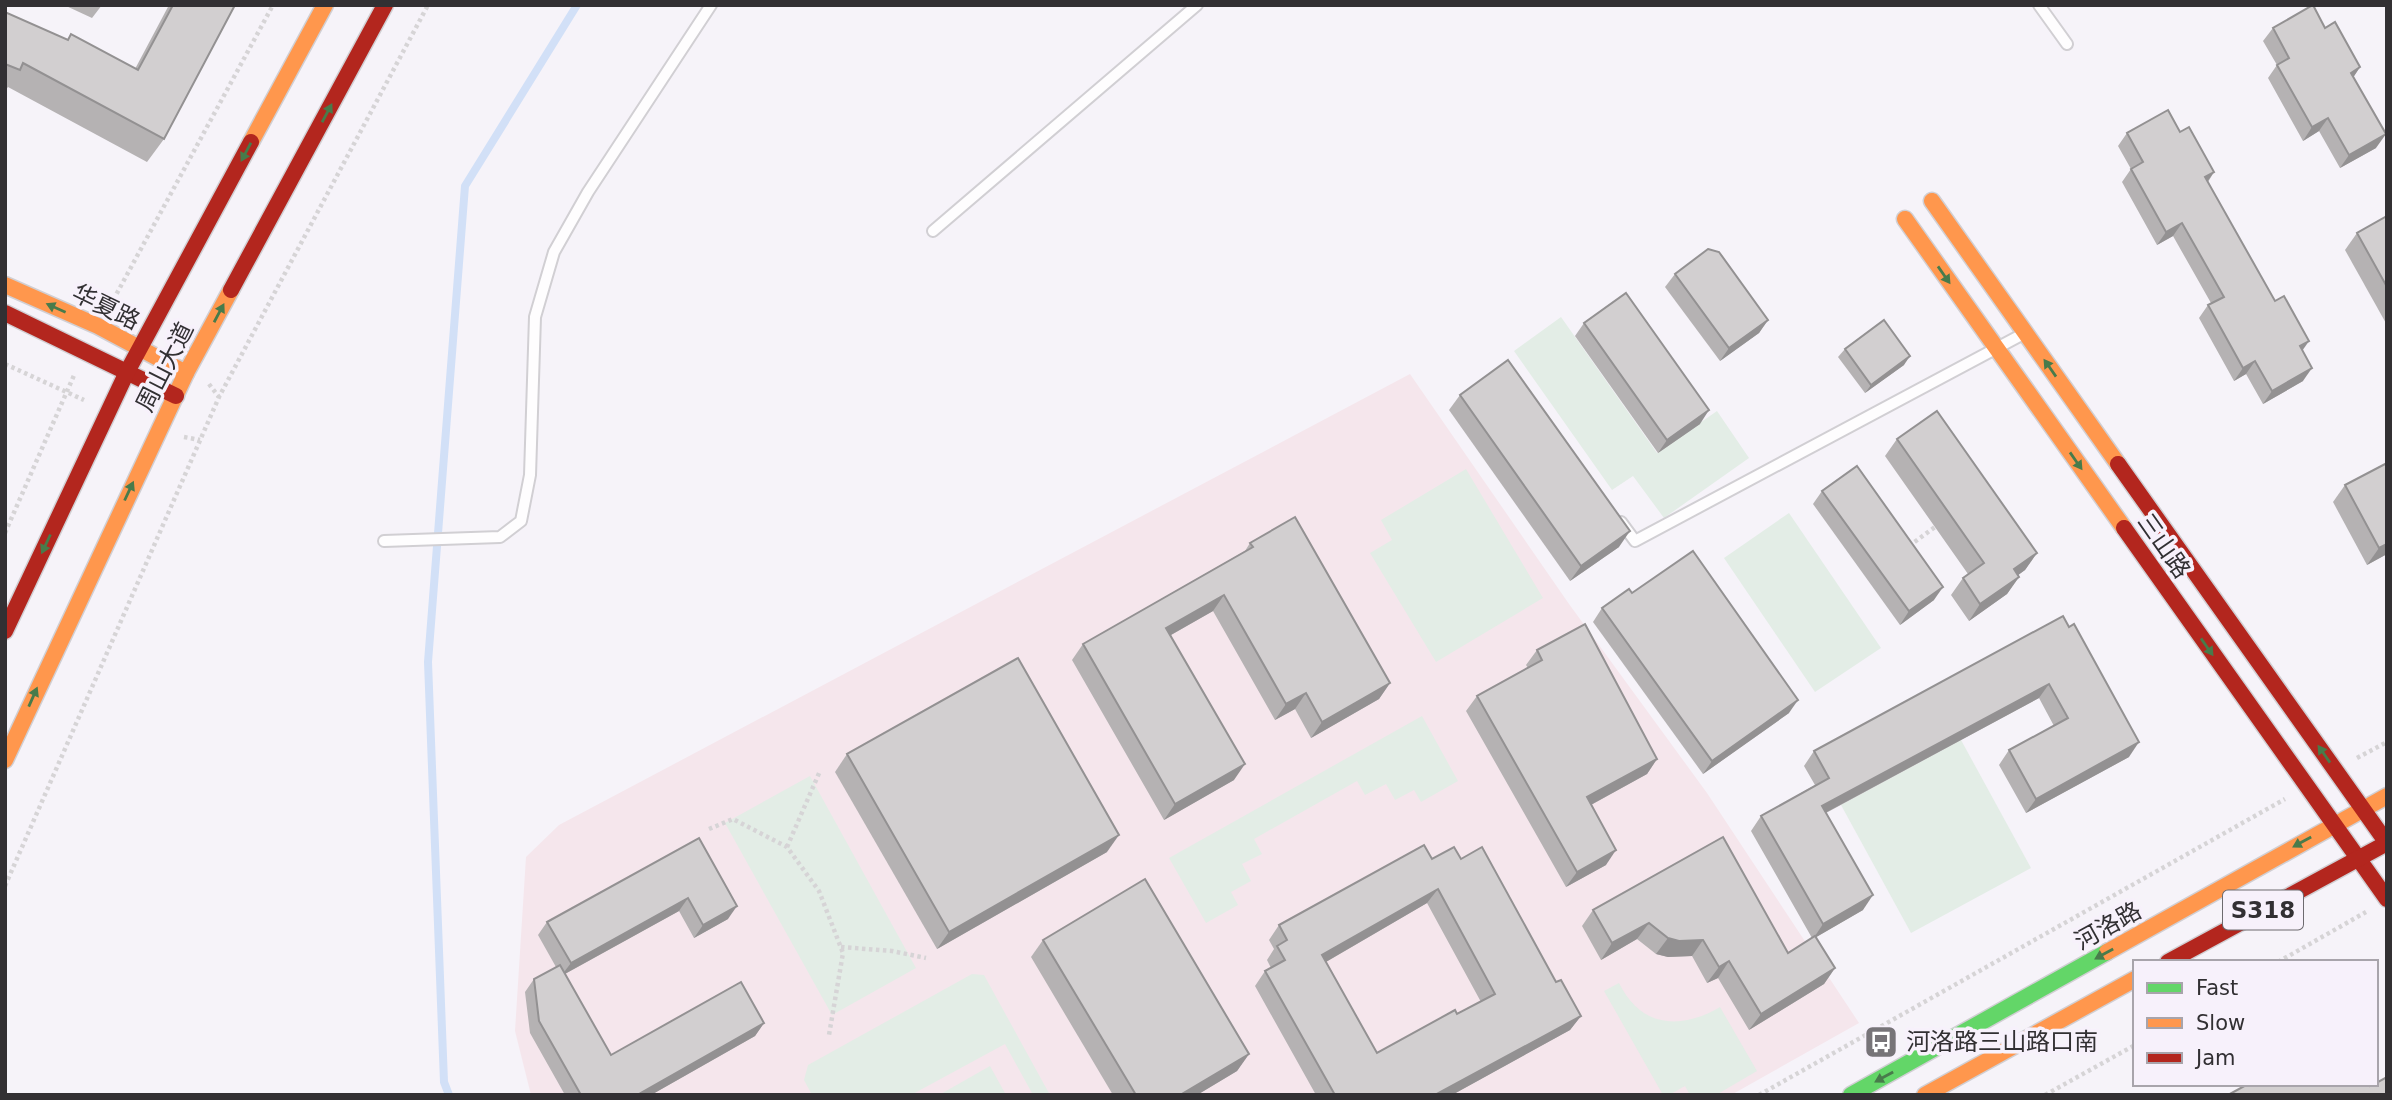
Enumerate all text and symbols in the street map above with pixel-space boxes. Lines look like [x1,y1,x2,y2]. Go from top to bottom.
one-way arrow [321,103,332,123]
one-way arrow [240,142,252,161]
one-way arrow [1937,266,1951,284]
street label: 华夏路 [68,279,144,335]
one-way arrow [46,302,67,313]
one-way arrow [213,304,225,323]
street label: 周山大道 [131,318,199,416]
one-way arrow [2043,359,2057,377]
one-way arrow [2069,452,2083,470]
one-way arrow [124,481,135,501]
street label: 三山路 [2132,508,2196,584]
one-way arrow [41,534,52,554]
one-way arrow [2200,638,2214,656]
one-way arrow [27,687,39,707]
one-way arrow [2317,745,2331,763]
one-way arrow [2293,836,2312,849]
road number: S318 [2223,890,2303,930]
street label: 河洛路 [2070,896,2146,956]
one-way arrow [2094,948,2114,960]
legend [2133,960,2378,1086]
text: Fast [2196,976,2238,1000]
text: Slow [2196,1011,2245,1035]
bus stop icon: 河洛路三山路口南 [1862,1023,1900,1061]
place label: 河洛路三山路口南 [1906,1028,2098,1056]
text: Jam [2194,1046,2236,1070]
one-way arrow [1874,1071,1894,1083]

